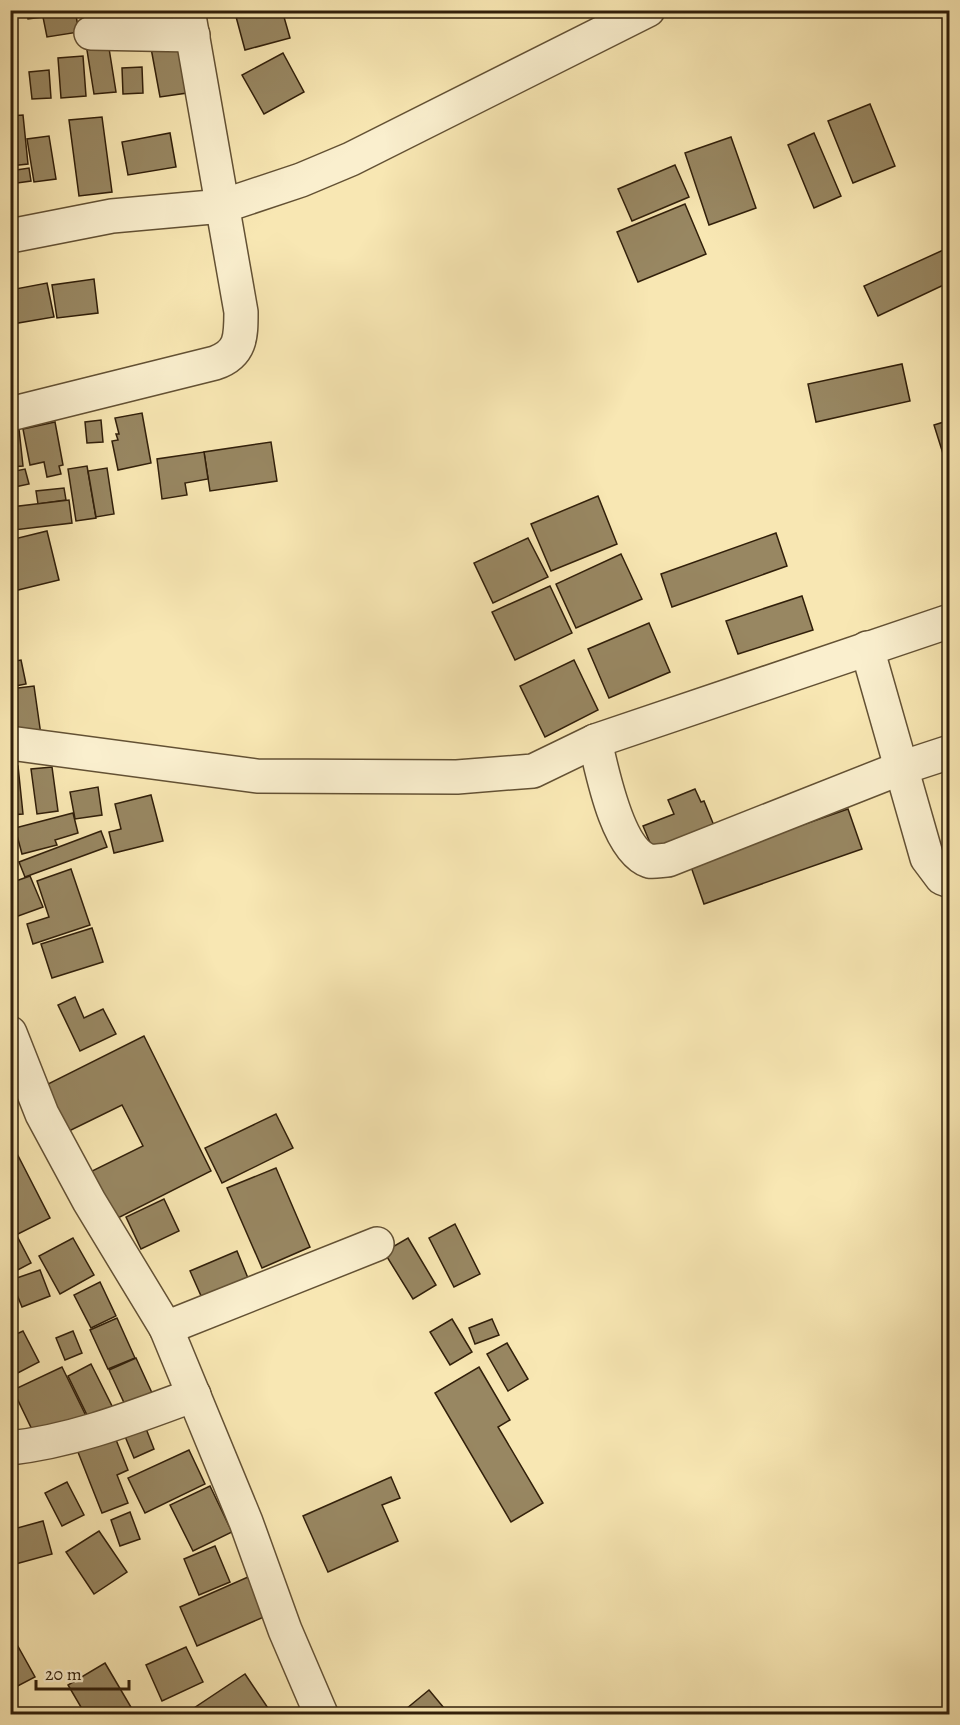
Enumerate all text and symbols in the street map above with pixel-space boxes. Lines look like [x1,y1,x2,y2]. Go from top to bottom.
scale bar [36,1653,129,1691]
text: 20 m [45,1662,82,1686]

